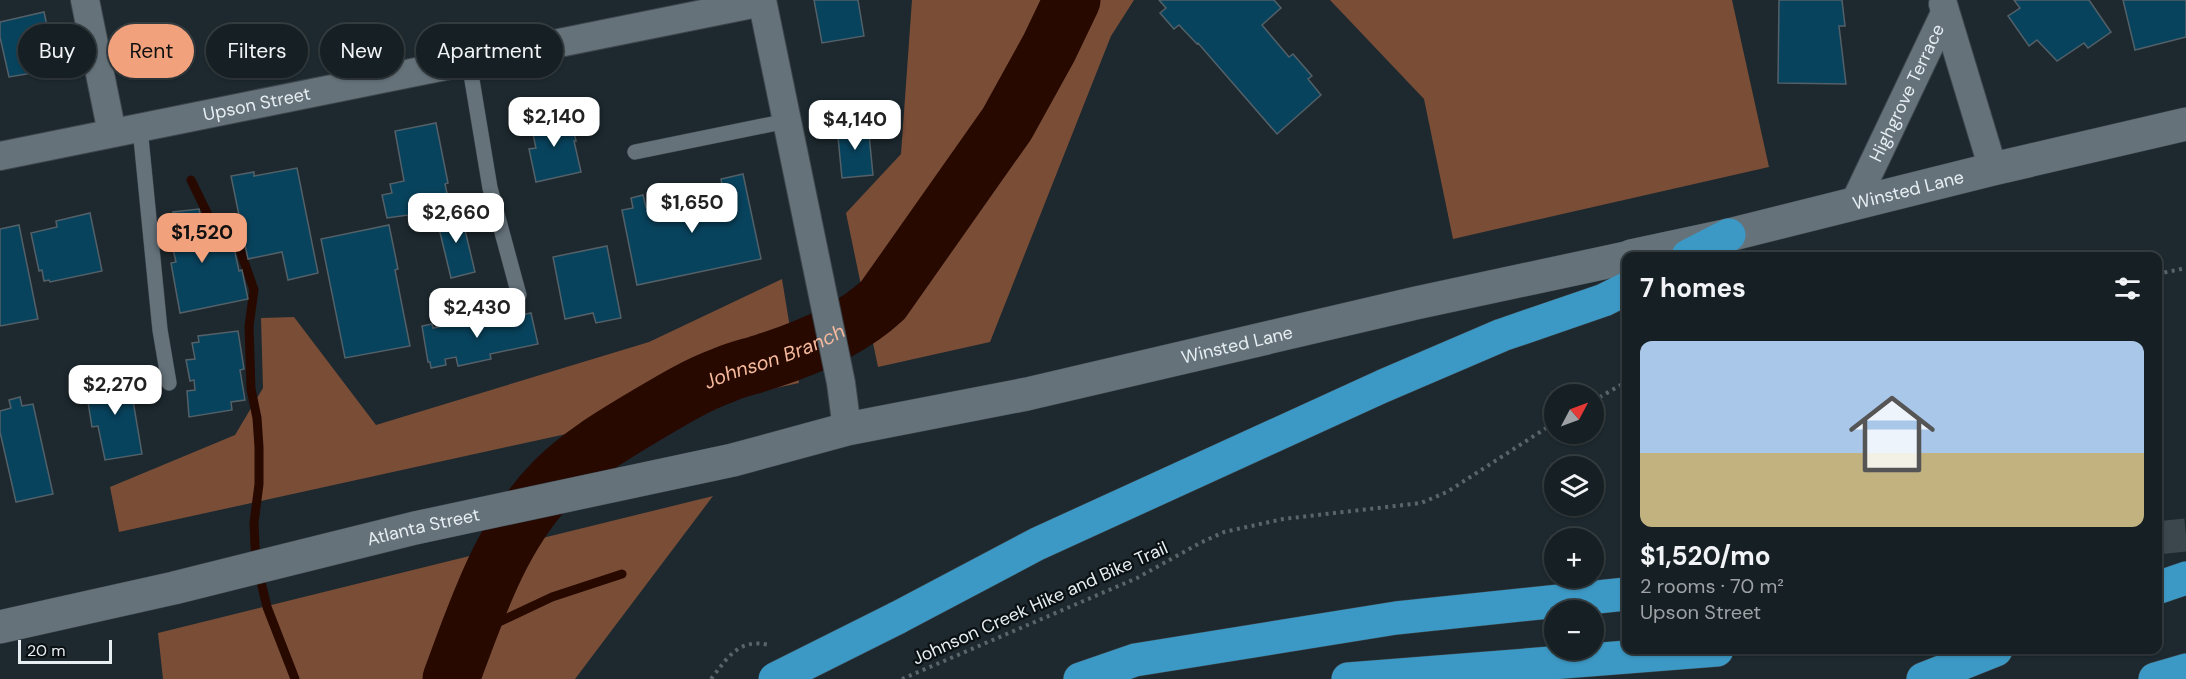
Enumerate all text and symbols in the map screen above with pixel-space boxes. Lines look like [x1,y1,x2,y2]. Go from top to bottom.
street label: Highgrove Terrace [1864,20,1950,166]
chip: Buy [18,24,96,78]
chip: Rent [108,24,194,78]
chip: Filters [206,24,308,78]
chip: New [320,24,404,78]
chip: Apartment [416,24,563,78]
street label: Upson Street [201,82,313,127]
pin: $2,140 [505,97,603,148]
pin: $4,140 [806,100,904,151]
text: $2,140 [523,103,585,129]
text: $4,140 [823,106,887,132]
street label: Winsted Lane [1850,165,1966,216]
pin: $1,650 [643,183,741,234]
text: $1,650 [660,189,724,215]
pin: $2,660 [407,193,505,244]
text: $2,660 [422,199,490,225]
pin: $1,520 [153,213,251,264]
text: $1,520 [171,219,233,245]
text: 7 homes [1640,271,1746,305]
icon: filters [2111,272,2144,305]
pin: $2,430 [428,288,526,339]
text: $2,430 [443,294,511,320]
water label: Johnson Branch [700,318,849,395]
street label: Winsted Lane [1179,320,1295,370]
pin: $2,270 [66,365,164,416]
text: $2,270 [83,371,147,397]
icon: home [1838,380,1946,488]
north arrow [1544,384,1604,444]
map controls [1544,384,1604,660]
button: layers [1544,456,1604,516]
street label: Atlanta Street [364,502,482,552]
button: + [1544,528,1604,588]
street label: Johnson Creek Hike and Bike Trail [908,536,1172,670]
text: $1,520/mo [1640,539,1771,573]
text: 2 rooms · 70 m² [1640,573,1784,599]
text: Upson Street [1640,599,1761,625]
button: − [1544,600,1604,660]
scale bar [18,637,112,664]
text: 20 m [27,640,66,661]

